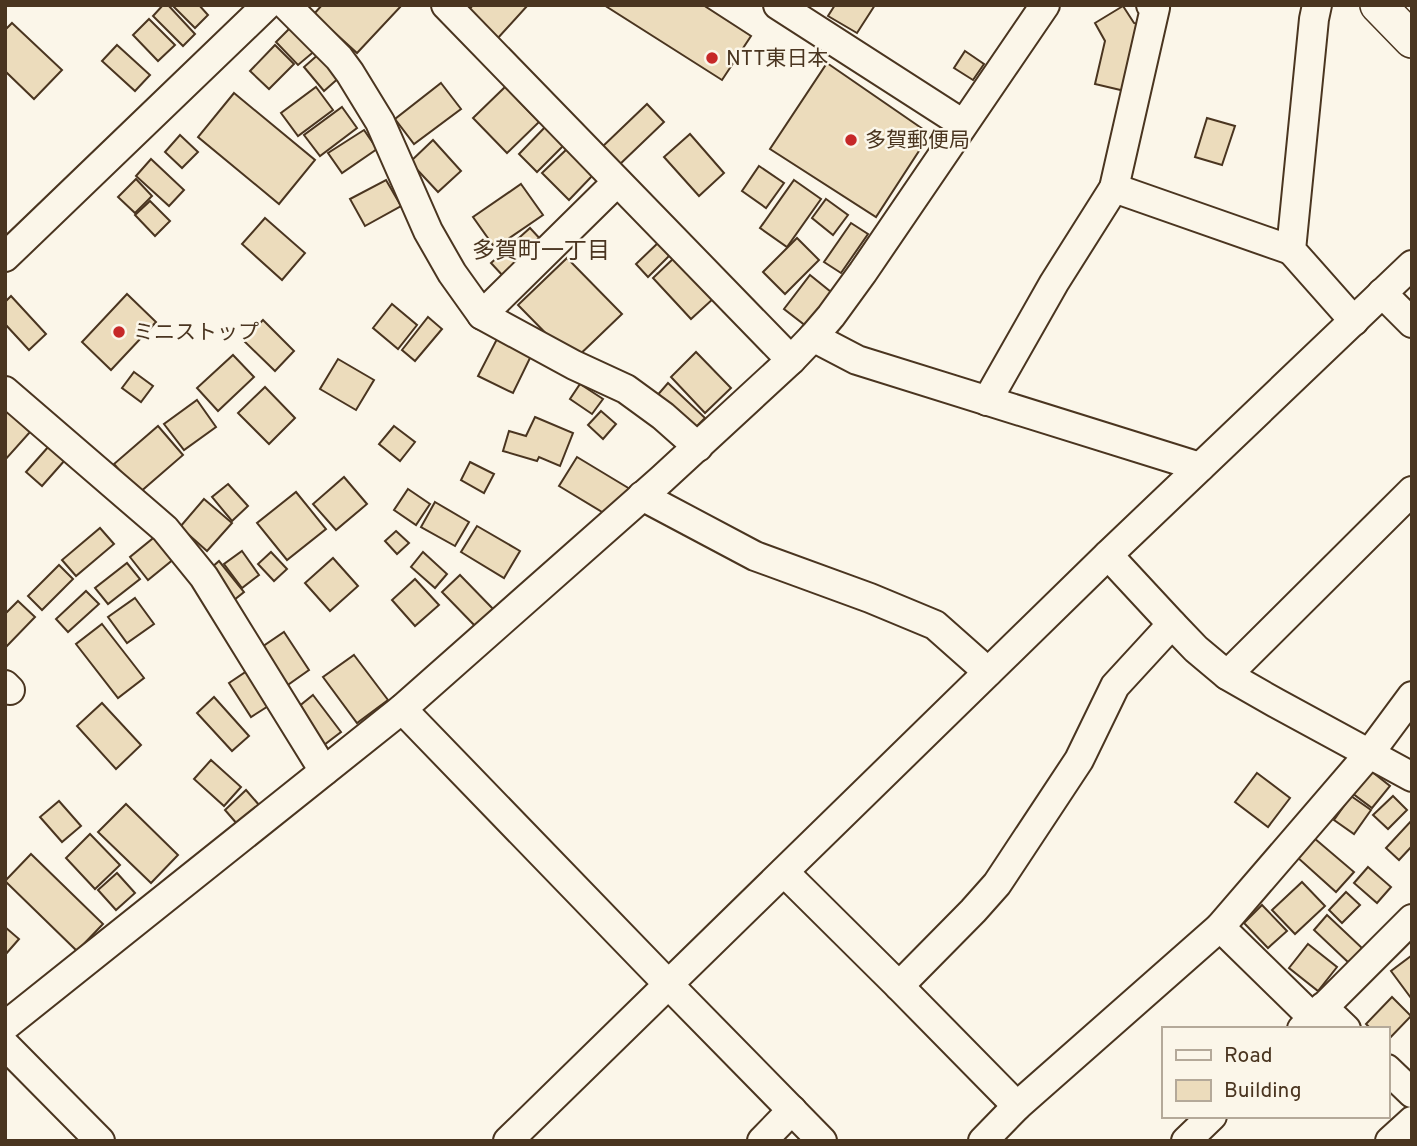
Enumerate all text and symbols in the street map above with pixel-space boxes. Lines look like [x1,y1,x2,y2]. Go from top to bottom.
place label: NTT東日本 [726,46,828,73]
marker: NTT東日本 [704,50,720,66]
place label: 多賀郵便局 [865,128,970,155]
marker: 多賀郵便局 [843,132,859,148]
district label: 多賀町一丁目 [472,238,610,267]
place label: ミニストップ [133,320,259,347]
marker: ミニストップ [111,324,127,340]
legend [1162,1027,1389,1118]
text: Road [1224,1043,1273,1070]
text: Building [1224,1078,1302,1105]

